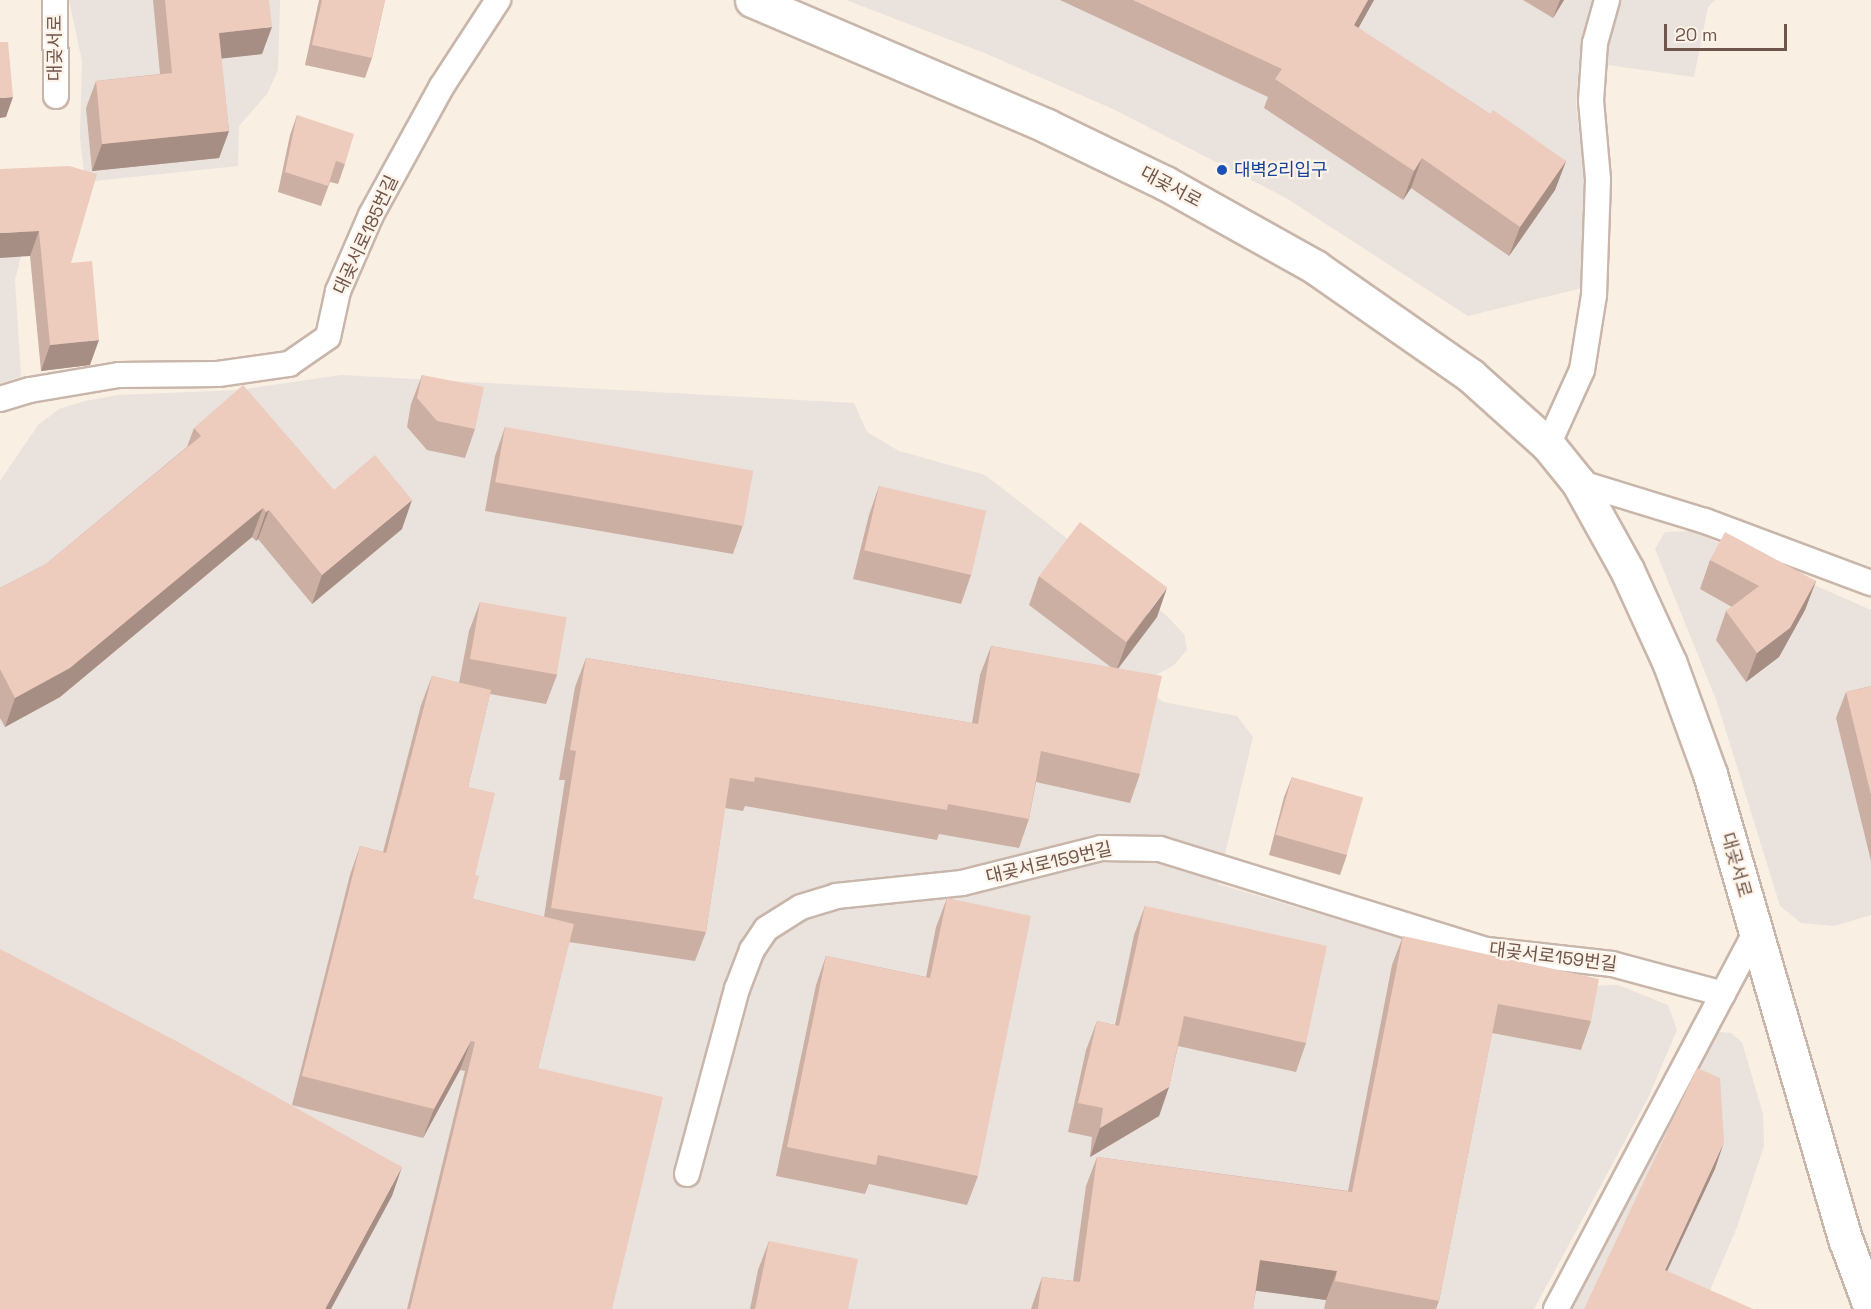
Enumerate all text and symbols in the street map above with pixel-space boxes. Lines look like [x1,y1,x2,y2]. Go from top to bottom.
scale bar [1667,12,1790,50]
street label: 대곶서로 [44,15,66,81]
text: 20 m [1675,23,1718,46]
place label: 대벽2리입구 [1234,159,1328,181]
street label: 대곶서로 [1137,162,1205,212]
marker: 대벽2리입구 [1215,163,1229,177]
street label: 대곶서로185번길 [329,172,403,298]
street label: 대곶서로 [1716,830,1756,900]
street label: 대곶서로159번길 [984,838,1114,888]
street label: 대곶서로159번길 [1488,938,1618,976]

